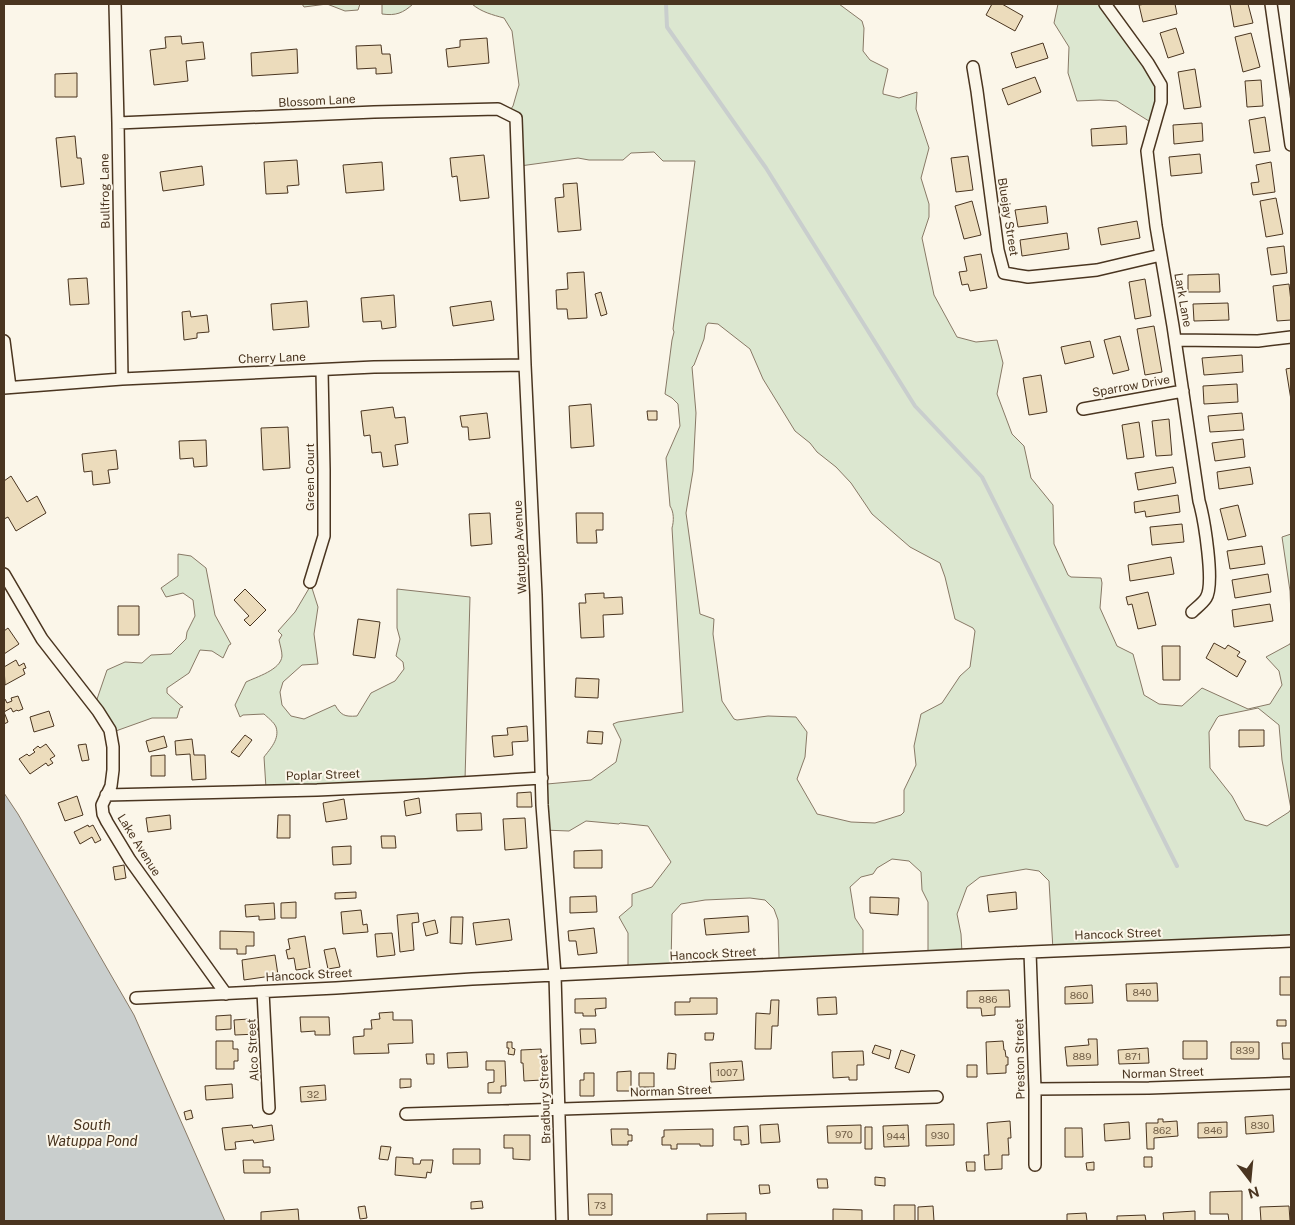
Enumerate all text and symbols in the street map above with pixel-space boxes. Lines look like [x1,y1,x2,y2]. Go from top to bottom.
street label: Blossom Lane [278,92,356,110]
street label: Bullfrog Lane [97,153,113,229]
street label: Bluejay Street [995,177,1021,258]
street label: Lark Lane [1171,272,1195,328]
street label: Cherry Lane [238,350,306,366]
street label: Sparrow Drive [1091,372,1171,400]
street label: Green Court [303,443,317,511]
street label: Watuppa Avenue [511,500,529,594]
street label: Poplar Street [286,767,361,783]
street label: Lake Avenue [114,811,164,879]
street label: Hancock Street [1074,925,1162,943]
street label: Hancock Street [669,945,757,963]
street label: Hancock Street [265,966,353,984]
house number: 840 [1133,986,1151,998]
house number: 860 [1070,989,1088,1001]
house number: 886 [978,993,998,1005]
street label: Alco Street [244,1018,262,1082]
street label: Preston Street [1012,1018,1028,1100]
house number: 839 [1236,1044,1254,1056]
house number: 889 [1072,1050,1092,1062]
house number: 871 [1125,1050,1141,1062]
street label: Bradbury Street [536,1054,554,1144]
street label: Norman Street [1122,1065,1205,1081]
house number: 1007 [716,1066,738,1078]
street label: Norman Street [630,1083,713,1099]
house number: 32 [307,1088,319,1100]
water label: South Watuppa Pond [46,1117,138,1149]
house number: 830 [1251,1119,1269,1131]
house number: 862 [1153,1124,1171,1136]
house number: 846 [1204,1124,1222,1136]
house number: 970 [835,1128,853,1140]
house number: 930 [931,1129,949,1141]
house number: 944 [887,1130,905,1142]
north arrow [1225,1155,1275,1205]
text: N [1246,1183,1261,1202]
house number: 73 [594,1199,606,1211]

